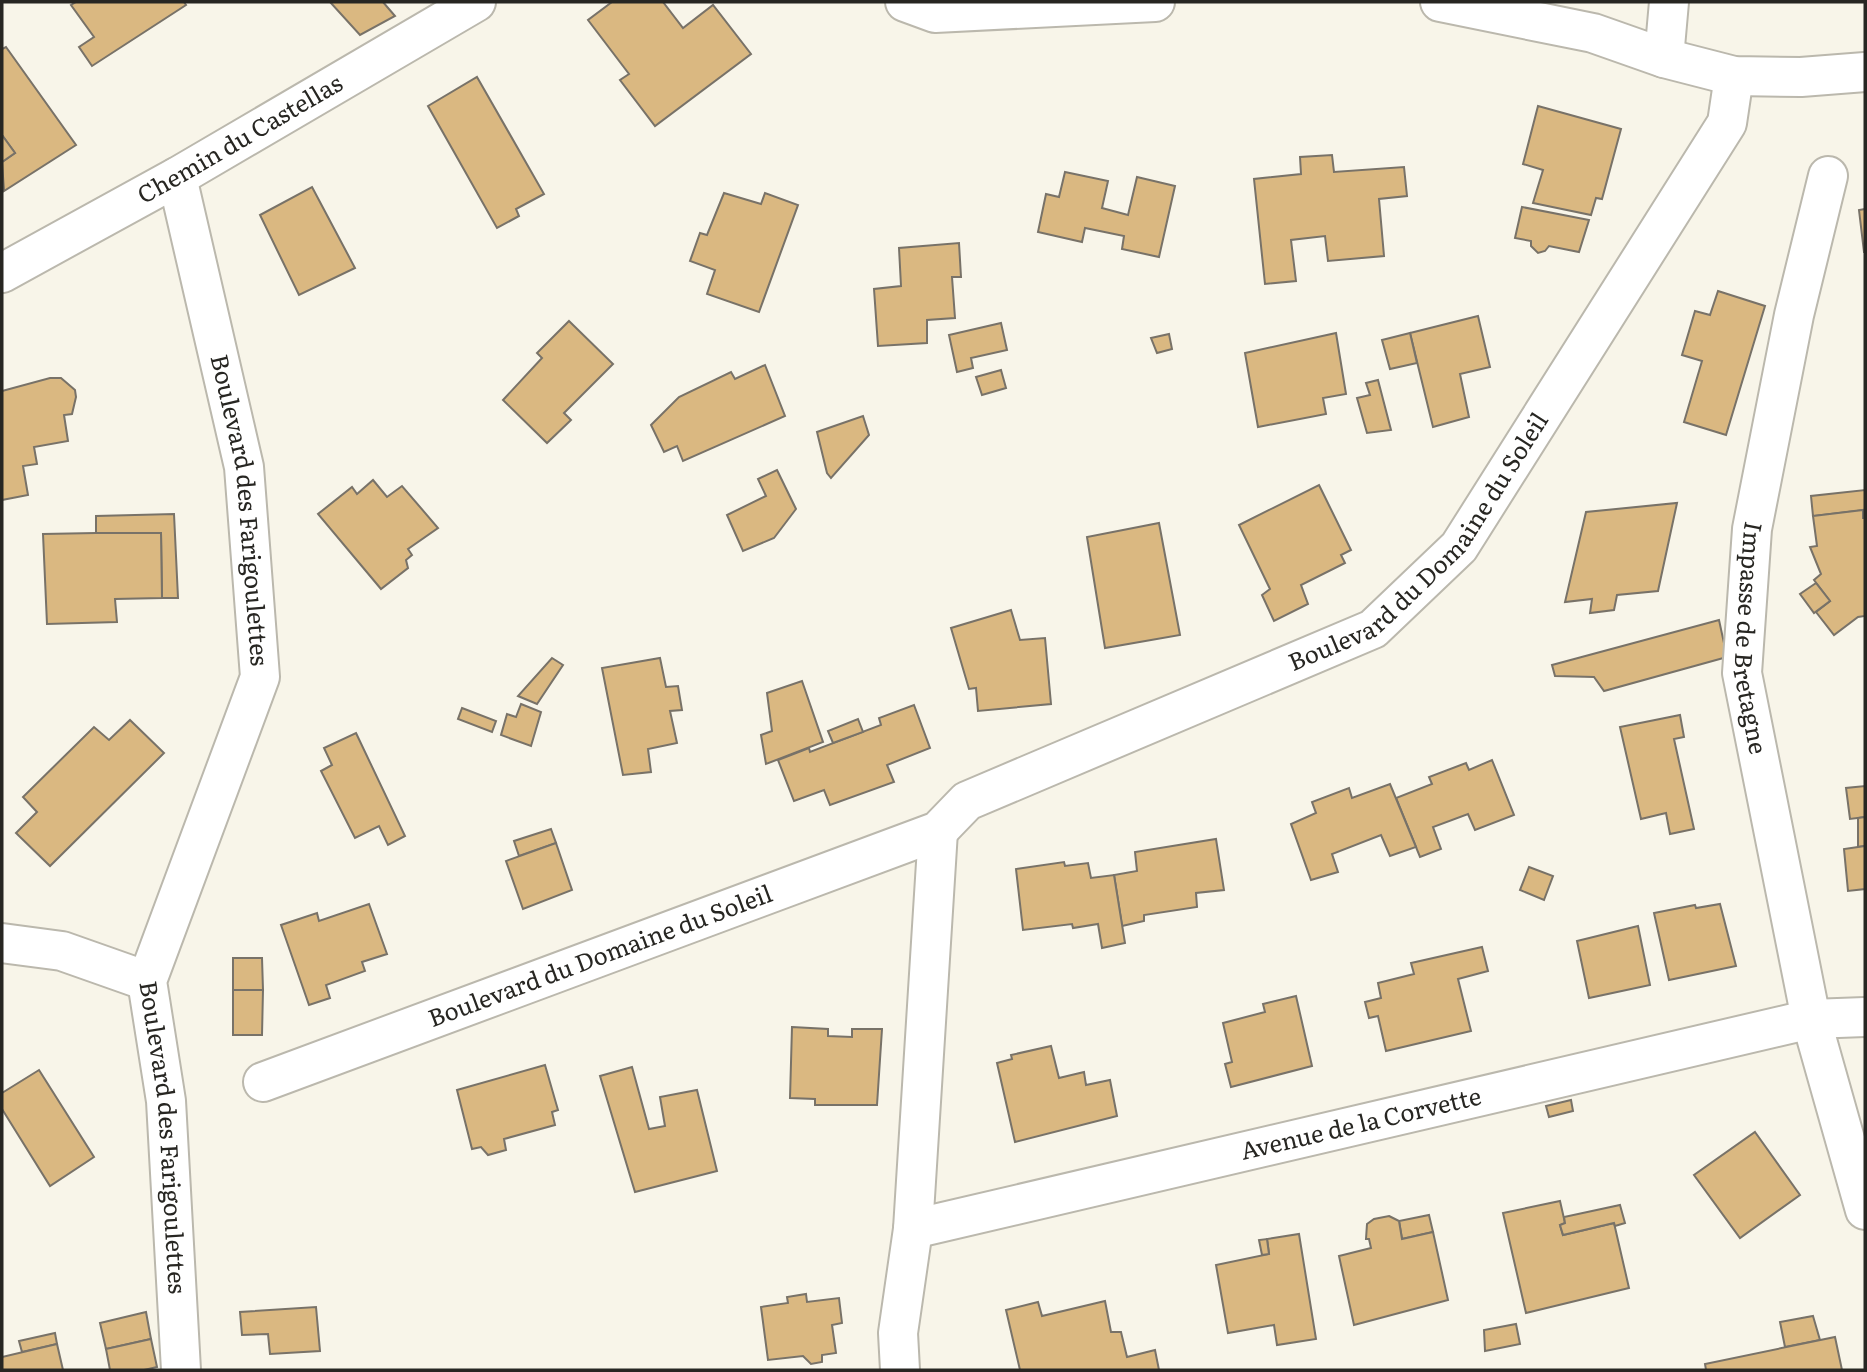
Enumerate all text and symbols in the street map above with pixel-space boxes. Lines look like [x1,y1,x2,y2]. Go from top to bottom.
street label: Chemin du Castellas [130,64,348,211]
street label: Boulevard des Farigoulettes [204,351,279,667]
street label: Boulevard du Domaine du Soleil [1282,405,1555,678]
street label: Impasse de Bretagne [1726,519,1778,757]
street label: Boulevard du Domaine du Soleil [423,874,777,1034]
street label: Boulevard des Farigoulettes [132,978,197,1295]
street label: Avenue de la Corvette [1237,1077,1484,1167]

